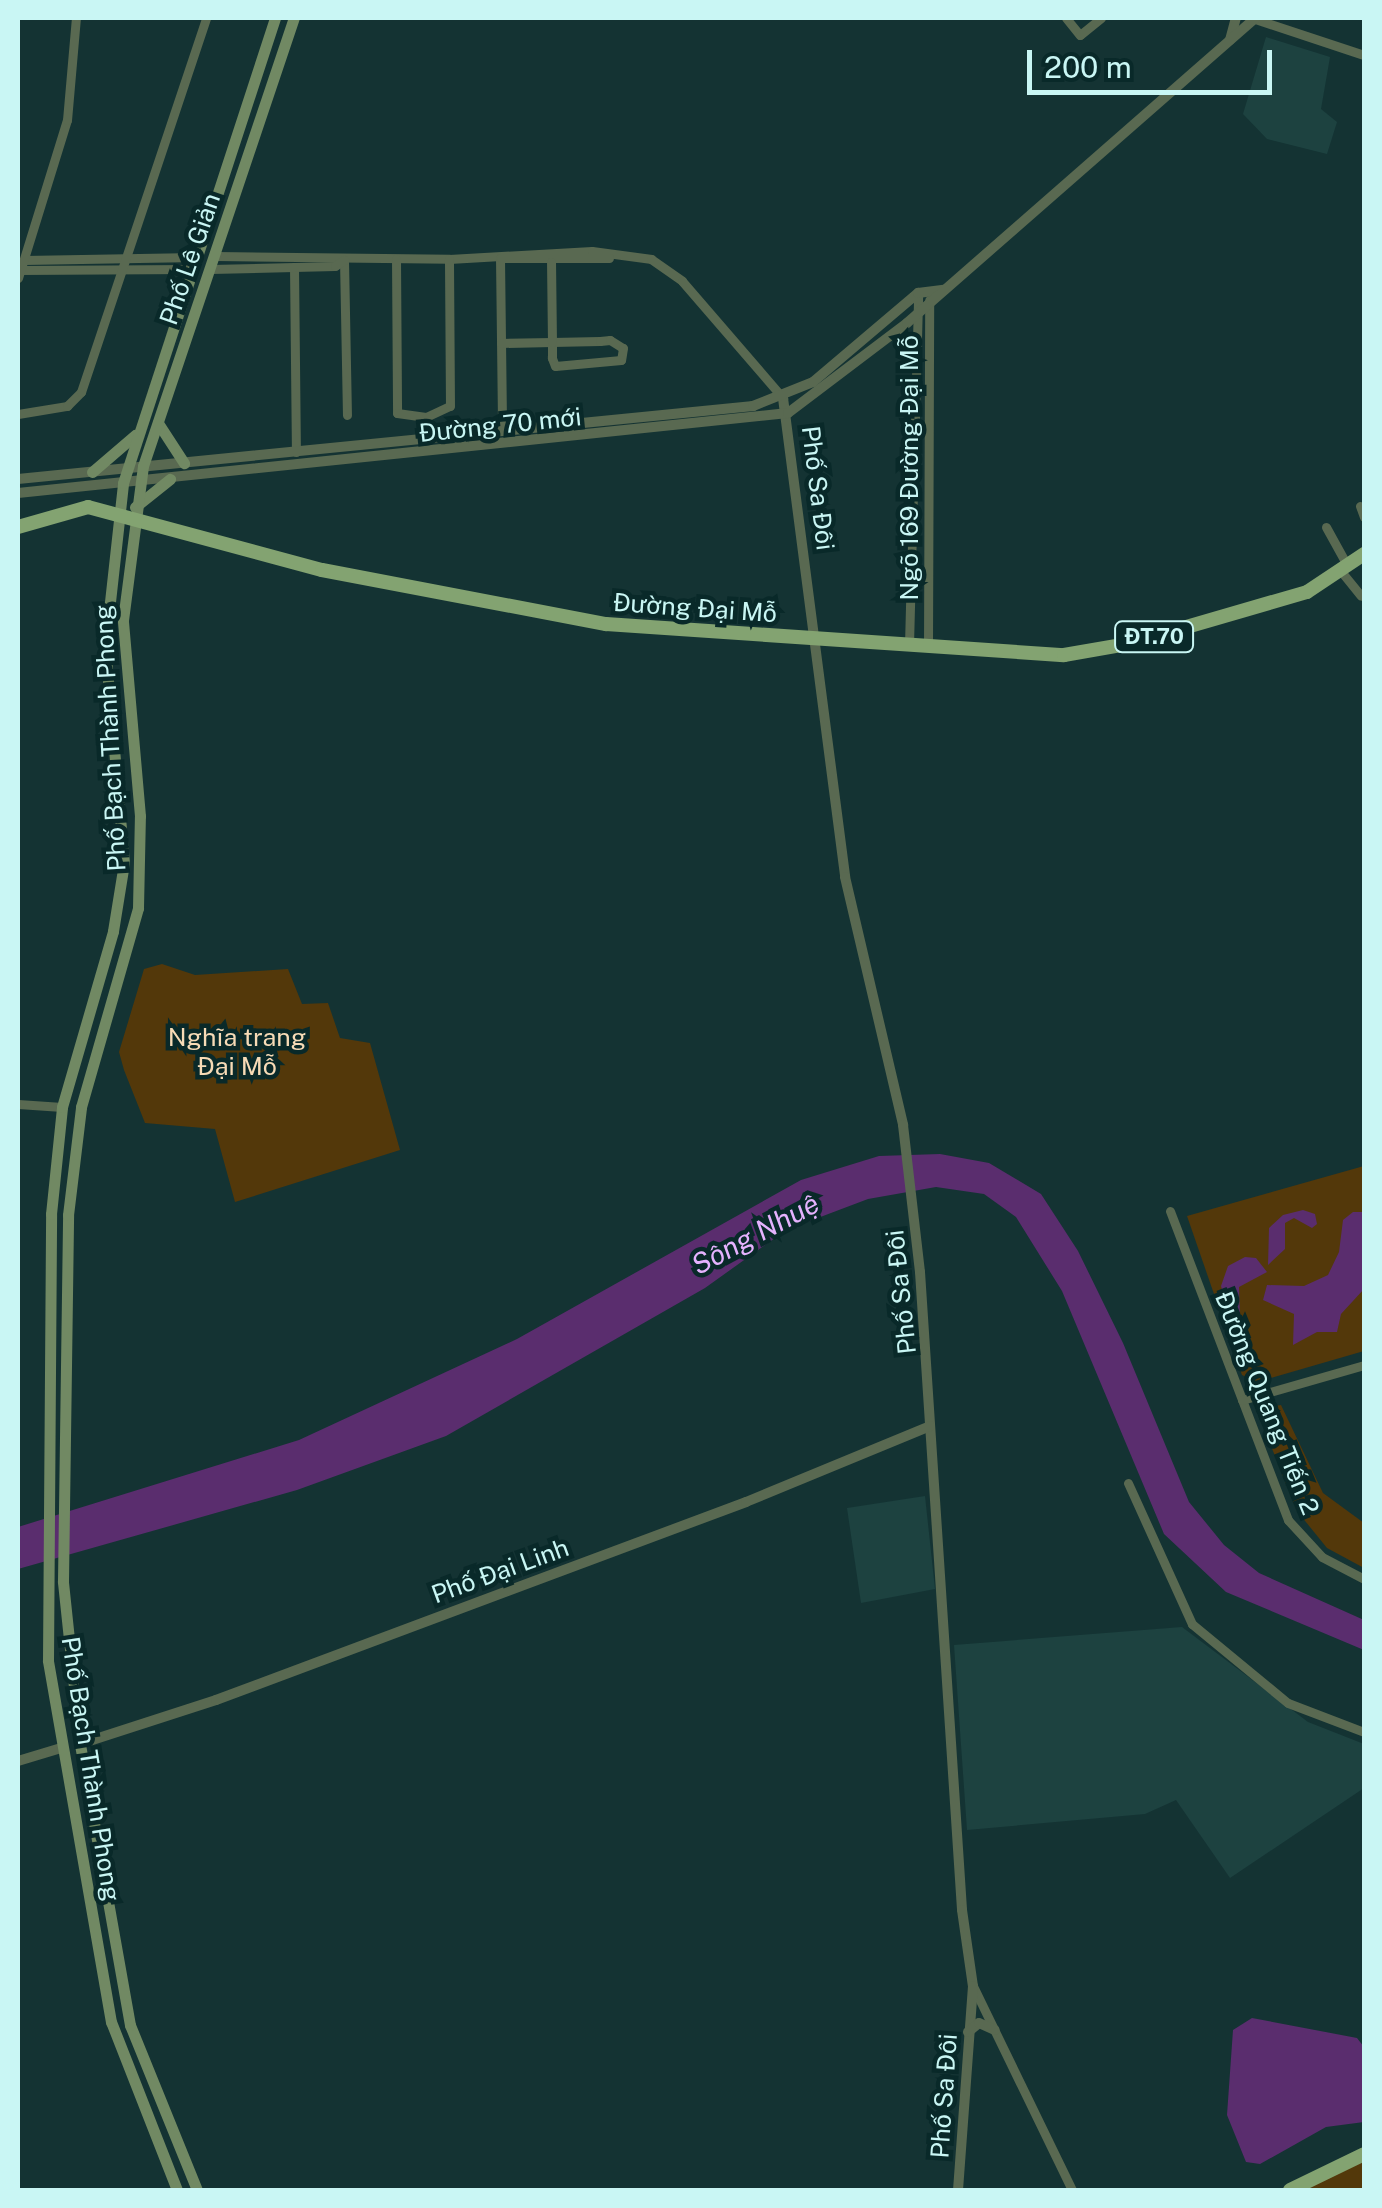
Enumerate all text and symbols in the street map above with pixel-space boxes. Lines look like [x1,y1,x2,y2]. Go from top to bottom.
scale bar [1032,30,1277,92]
text: 200 m [1044,49,1132,85]
street label: Phố Lê Giản [153,189,227,329]
street label: Ngõ 169 Đường Đại Mỗ [894,335,924,601]
street label: Đường 70 mới [417,402,583,448]
street label: Phố Sa Đôi [795,424,841,552]
street label: Đường Đại Mỗ [612,587,778,629]
street label: Phố Bạch Thành Phong [88,604,132,872]
road number: ĐT.70 [1114,620,1194,654]
park label: Nghĩa trang Đại Mỗ [168,1023,306,1082]
water label: Sông Nhuệ [685,1186,825,1282]
street label: Phố Sa Đôi [880,1228,922,1356]
street label: Đường Quang Tiến 2 [1208,1287,1326,1519]
street label: Phố Đại Linh [427,1532,573,1610]
street label: Phố Bạch Thành Phong [55,1635,127,1903]
street label: Phố Sa Đôi [925,2033,963,2159]

